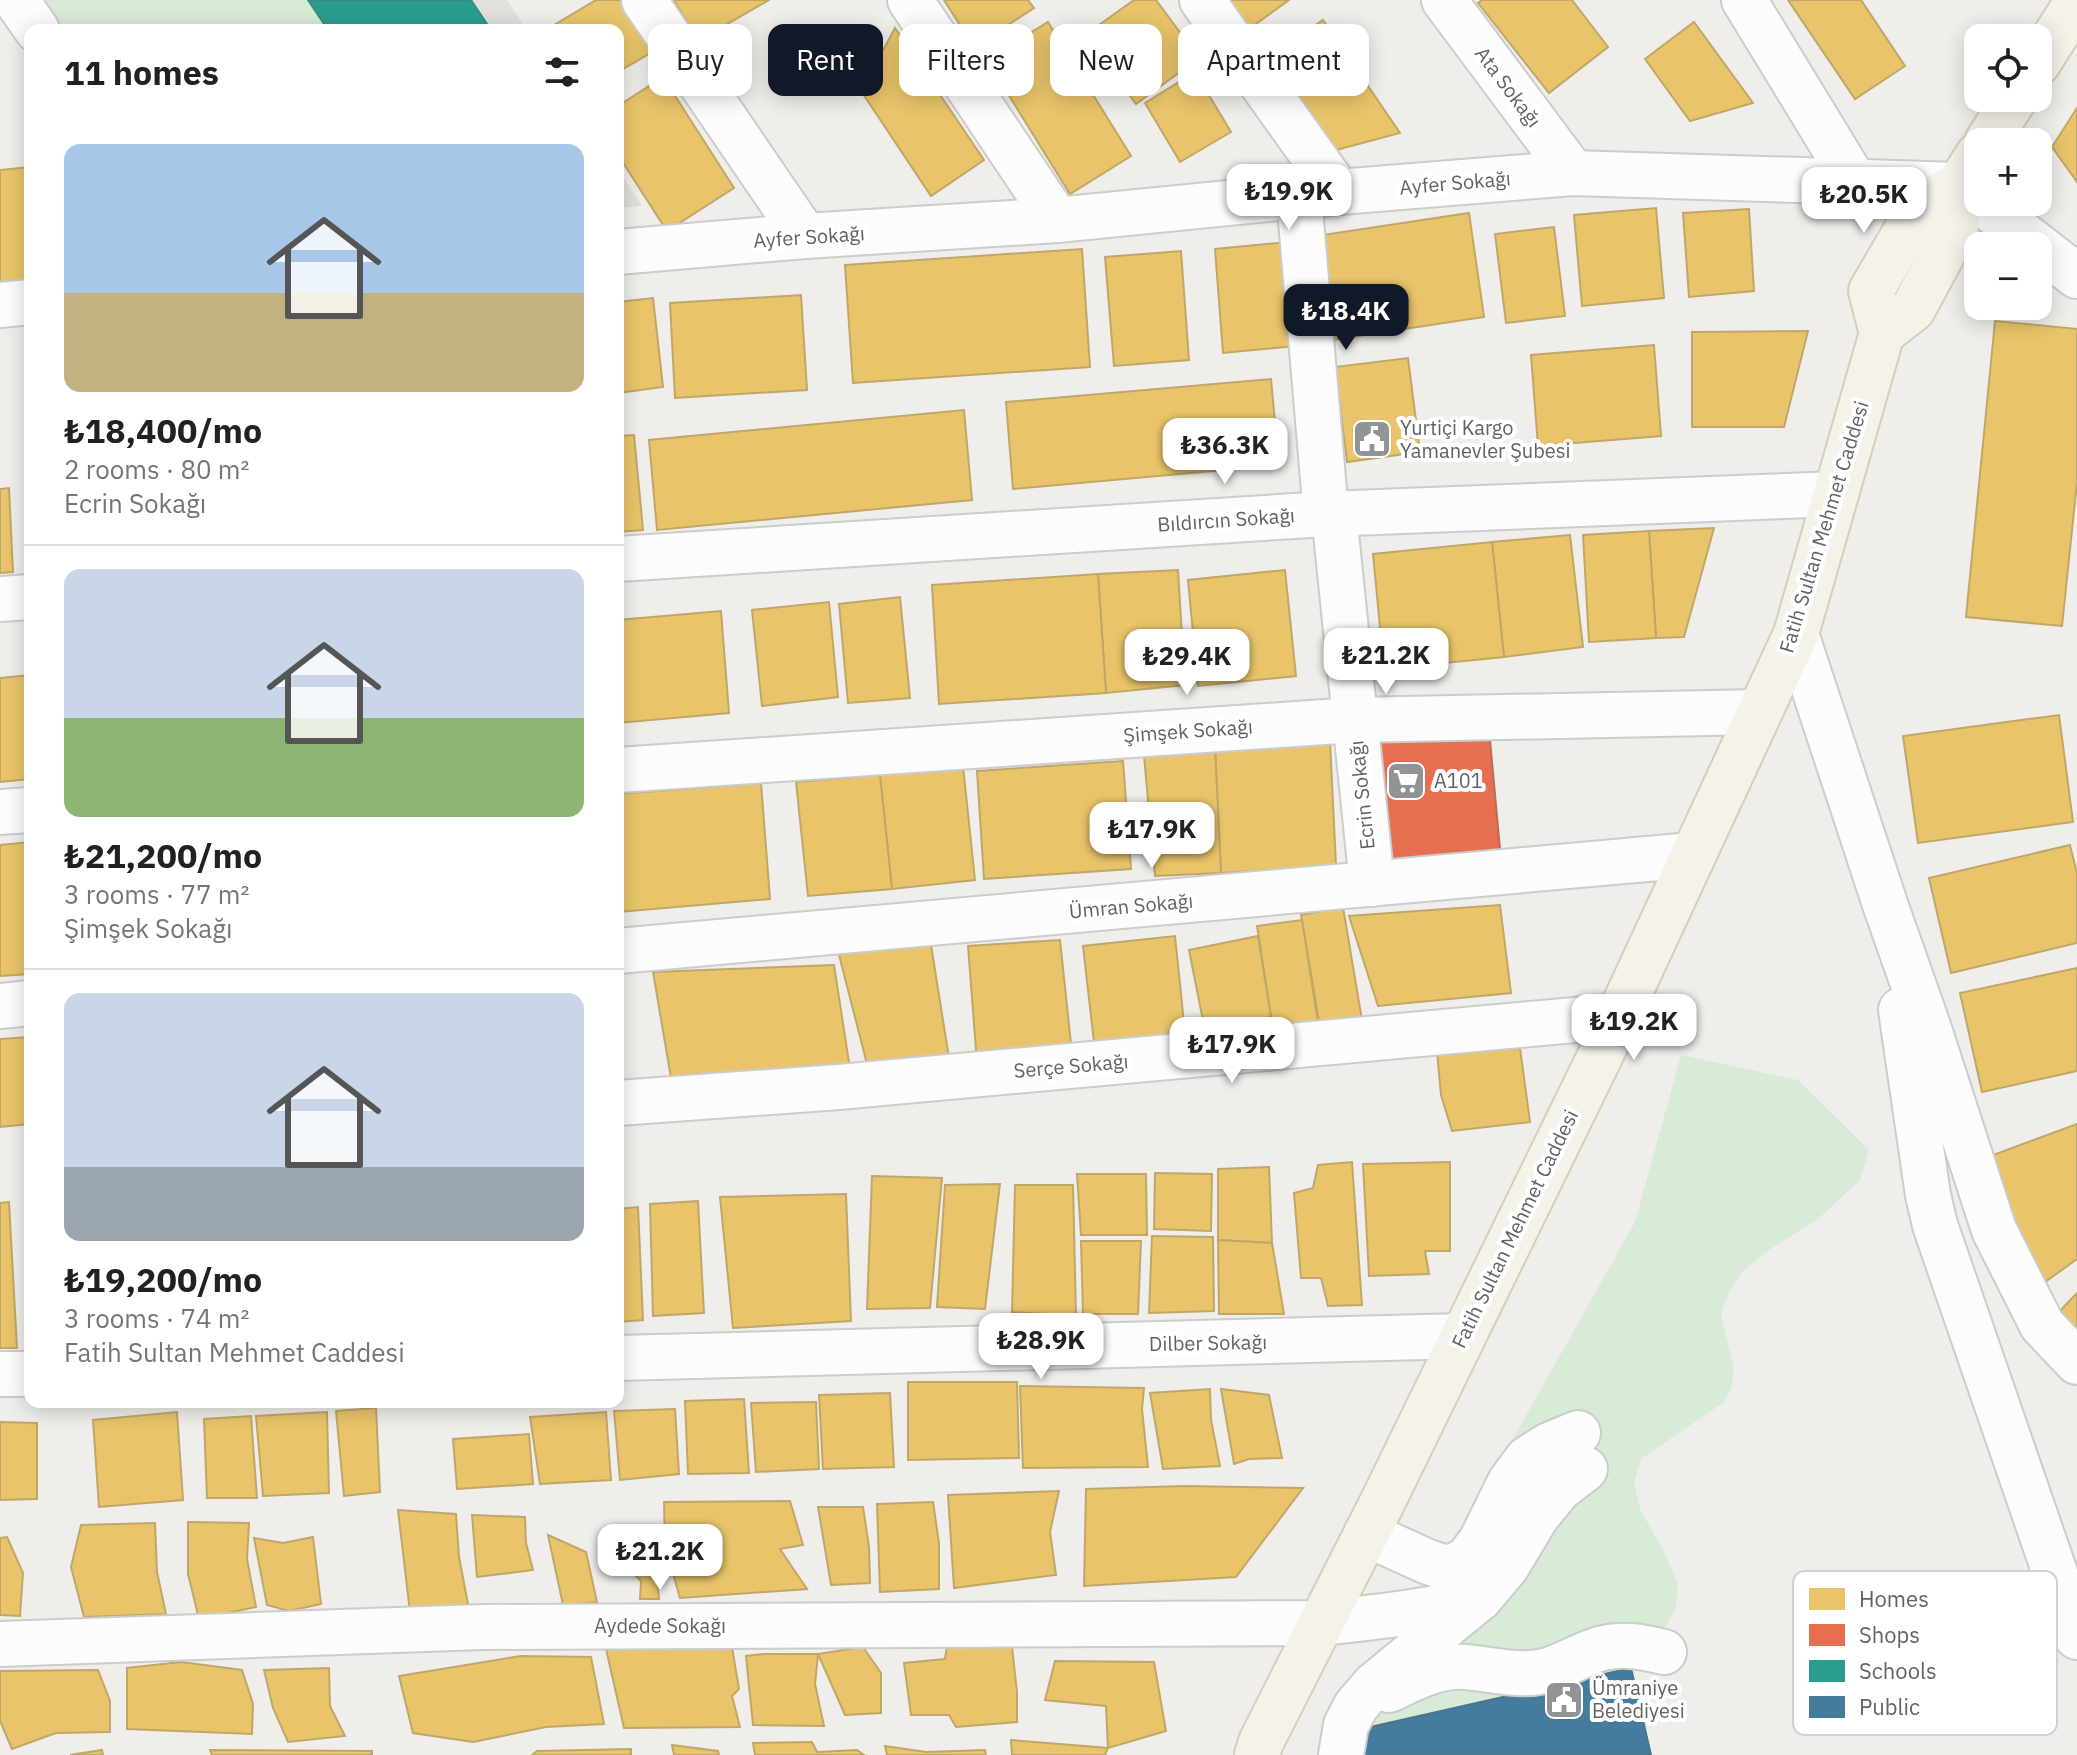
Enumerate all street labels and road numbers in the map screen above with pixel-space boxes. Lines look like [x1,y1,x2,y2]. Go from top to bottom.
street label: Ata Sokağı [1469,41,1548,133]
street label: Ayfer Sokağı [1398,164,1512,201]
street label: Ayfer Sokağı [752,219,866,254]
street label: Fatih Sultan Mehmet Caddesi [1772,398,1875,656]
street label: Bıldırcın Sokağı [1156,501,1296,538]
street label: Şimşek Sokağı [1122,713,1254,748]
street label: Ecrin Sokağı [1342,739,1381,851]
street label: Ümran Sokağı [1068,887,1194,924]
street label: Serçe Sokağı [1012,1047,1129,1084]
street label: Fatih Sultan Mehmet Caddesi [1445,1105,1584,1352]
street label: Dilber Sokağı [1149,1328,1267,1357]
street label: Aydede Sokağı [594,1612,726,1639]

